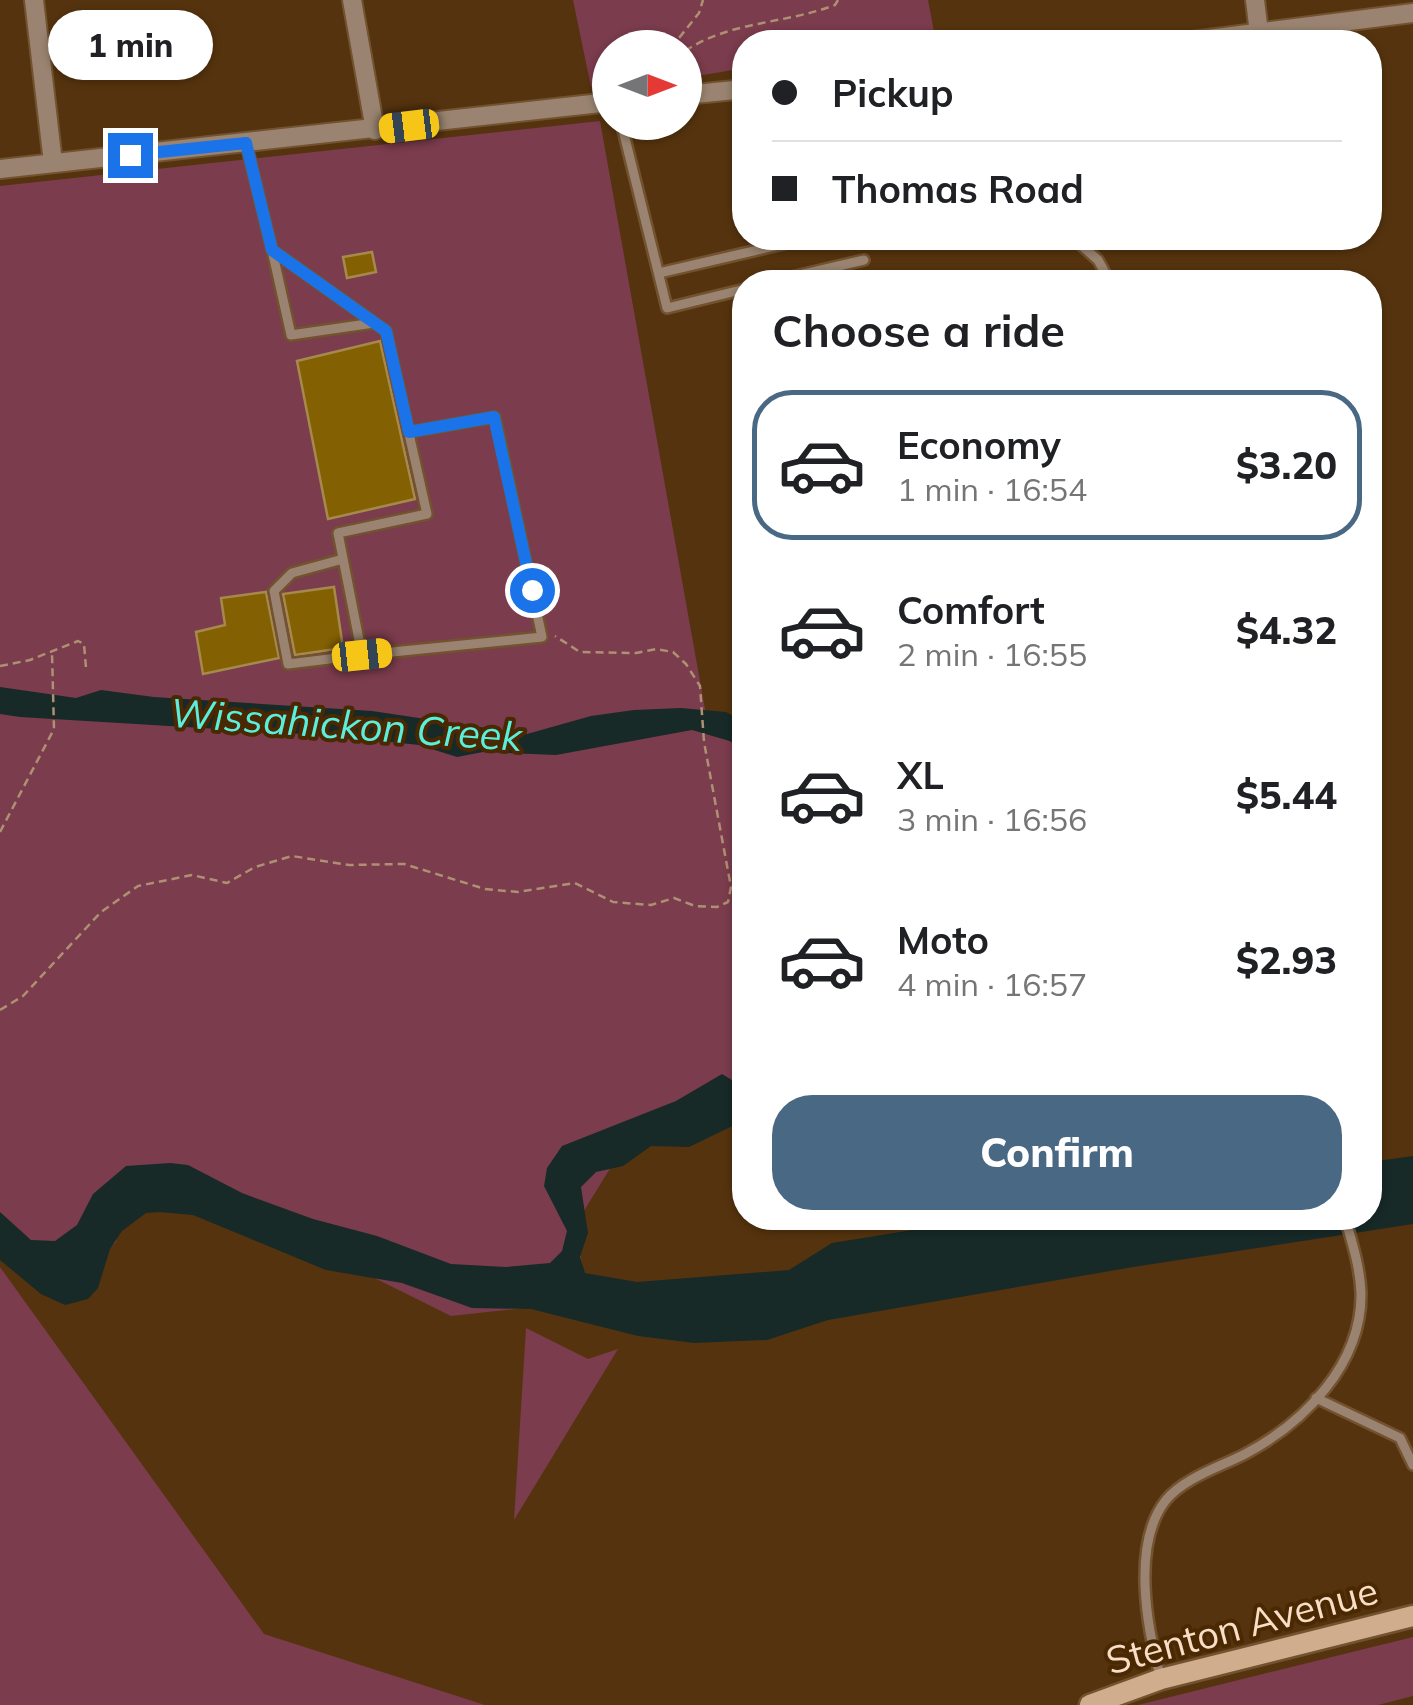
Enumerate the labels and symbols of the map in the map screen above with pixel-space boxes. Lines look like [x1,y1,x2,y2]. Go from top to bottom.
callout: 1 min [48,10,212,80]
north arrow [592,30,702,140]
car [377,107,441,145]
route end [108,133,153,178]
route start [510,568,555,613]
car [331,637,393,673]
water label: Wissahickon Creek [168,687,525,761]
street label: Stenton Avenue [1101,1566,1383,1684]

